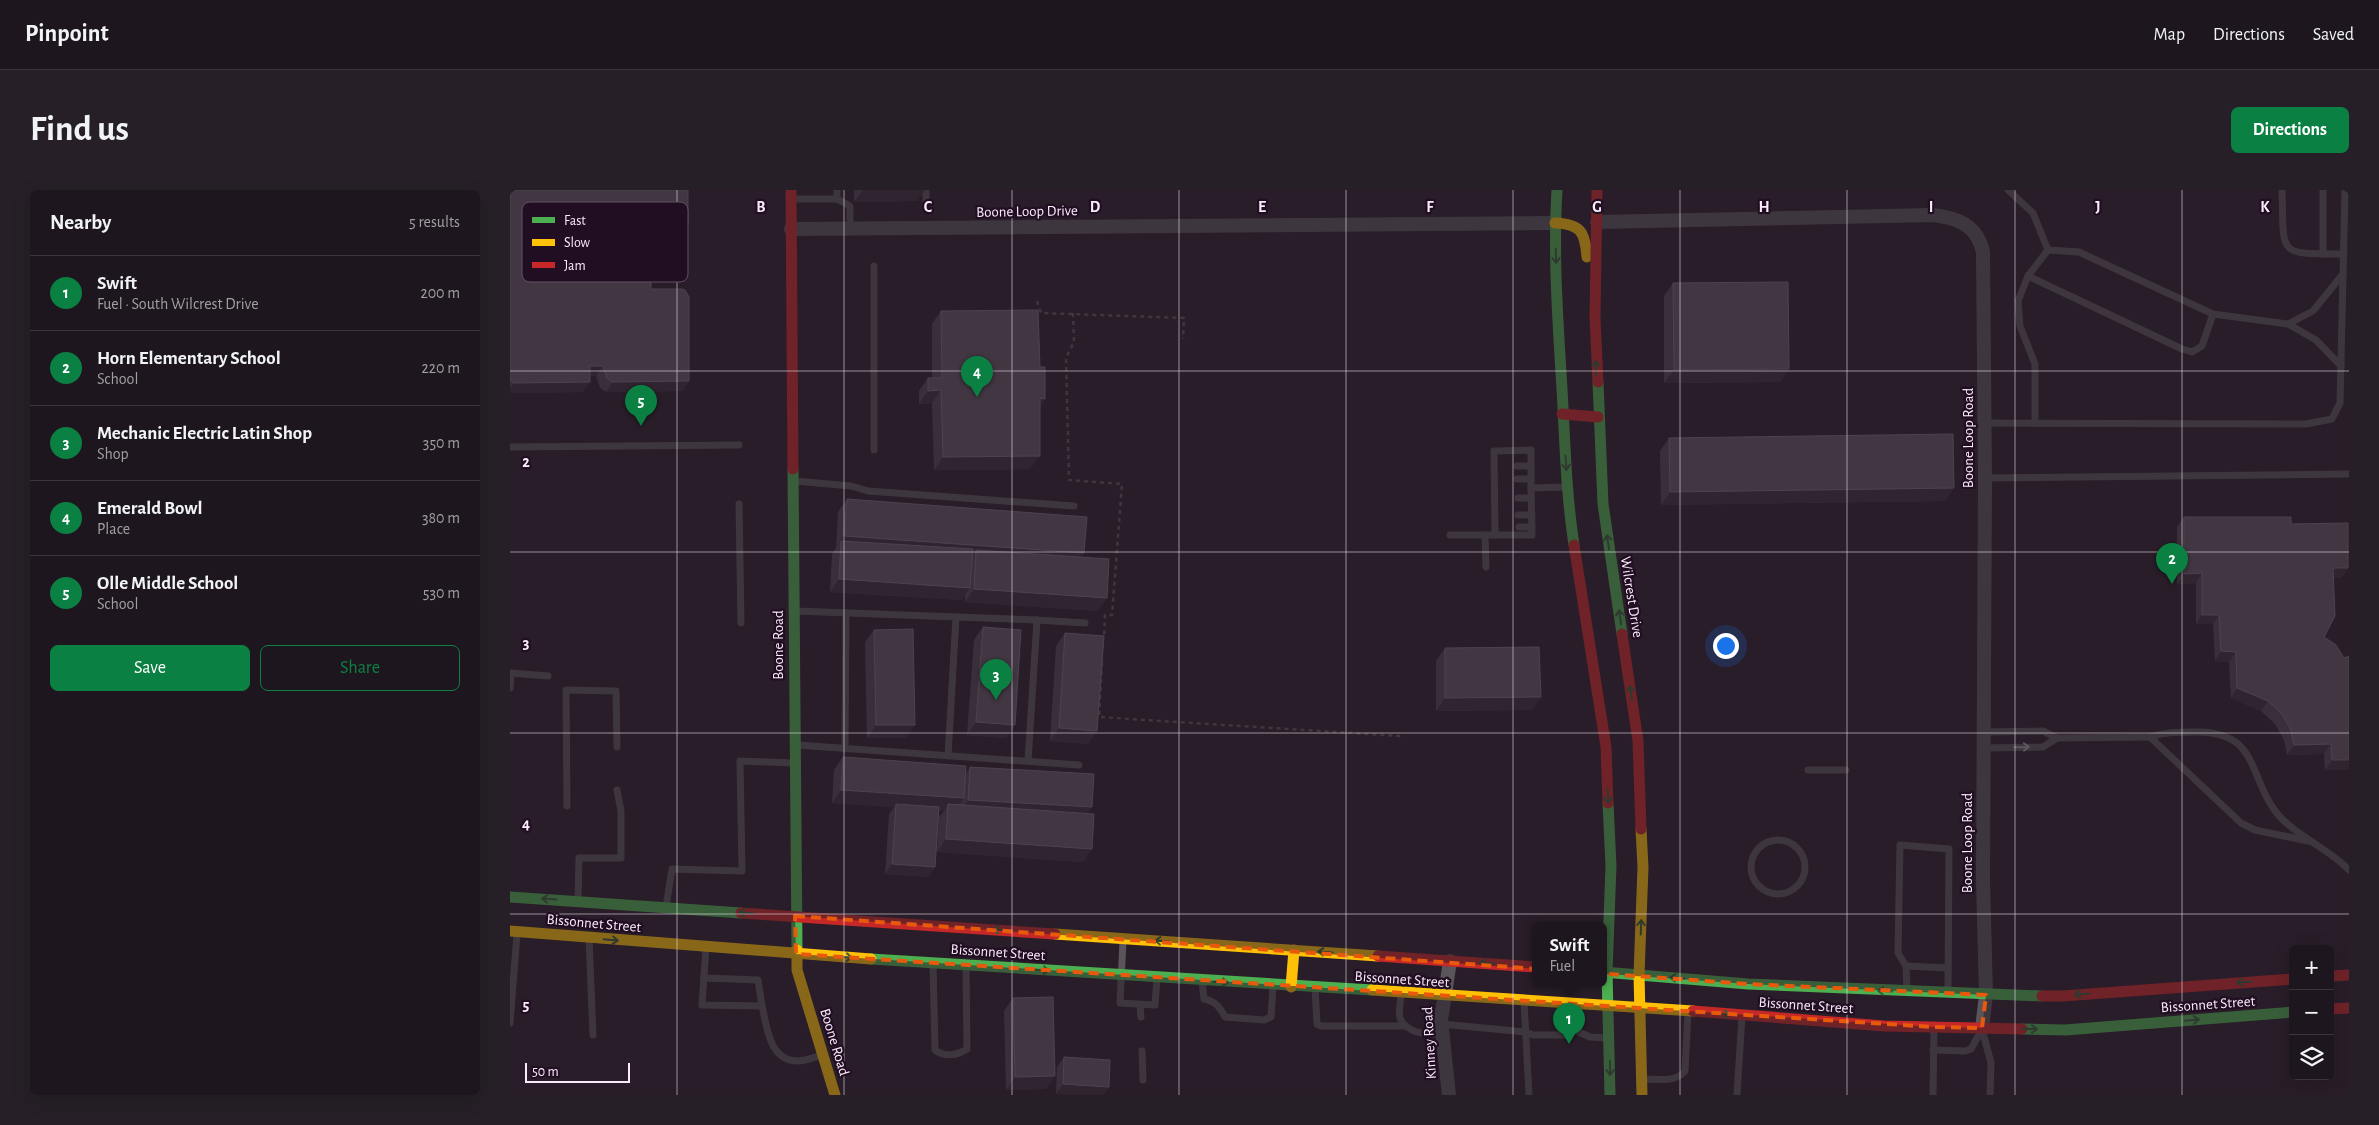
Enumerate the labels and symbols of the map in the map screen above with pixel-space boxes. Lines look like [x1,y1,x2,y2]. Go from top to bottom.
text: B [756,199,766,215]
text: C [924,199,933,215]
text: D [1090,199,1101,215]
text: E [1258,199,1266,215]
text: F [1426,199,1434,215]
text: G [1592,199,1602,215]
text: H [1758,199,1770,215]
text: I [1929,199,1933,215]
text: J [2095,199,2101,215]
text: K [2260,199,2270,215]
legend [522,202,688,282]
street label: Boone Loop Drive [976,203,1078,220]
text: Fast [564,214,586,228]
text: Slow [564,236,591,250]
one-way arrow [1551,248,1561,264]
text: Jam [564,259,586,273]
pin: 4 [961,356,993,397]
one-way arrow [1592,361,1601,377]
pin: 5 [625,385,657,426]
street label: Boone Loop Road [1961,388,1976,488]
text: 2 [522,454,530,470]
one-way arrow [1561,455,1570,471]
one-way arrow [1603,534,1613,550]
pin: 2 [2156,543,2188,584]
street label: Wilcrest Drive [1618,555,1645,639]
street label: Boone Road [771,610,786,680]
one-way arrow [1615,610,1625,626]
your location [1713,633,1739,659]
text: 3 [523,635,530,651]
pin: 3 [980,659,1012,700]
one-way arrow [1626,685,1636,701]
one-way arrow [2013,743,2029,752]
one-way arrow [1603,788,1613,804]
street label: Boone Loop Road [1960,793,1975,893]
text: 4 [522,816,530,832]
one-way arrow [541,895,557,904]
one-way arrow [738,908,754,917]
street label: Bissonnet Street [546,912,642,935]
one-way arrow [1636,919,1646,935]
one-way arrow [993,925,1009,935]
one-way arrow [603,935,619,944]
one-way arrow [1155,936,1171,946]
street label: Bissonnet Street [950,942,1046,963]
one-way arrow [1317,948,1333,957]
one-way arrow [836,953,852,962]
one-way arrow [1479,959,1495,968]
one-way arrow [1034,966,1050,975]
street label: Bissonnet Street [1354,969,1450,990]
one-way arrow [1669,974,1685,983]
one-way arrow [1213,977,1229,987]
one-way arrow [2236,978,2252,987]
one-way arrow [1877,986,1893,995]
one-way arrow [2074,990,2090,999]
street label: Bissonnet Street [2160,994,2256,1015]
street label: Bissonnet Street [1758,995,1854,1016]
text: 5 [523,997,530,1013]
pin: 1 [1553,1003,1585,1044]
street label: Kinney Road [1420,1006,1439,1080]
street label: Boone Road [817,1007,852,1078]
one-way arrow [1715,1010,1731,1019]
one-way arrow [2184,1016,2200,1025]
one-way arrow [2022,1024,2038,1034]
one-way arrow [1605,1059,1615,1075]
scale bar [525,1060,630,1083]

